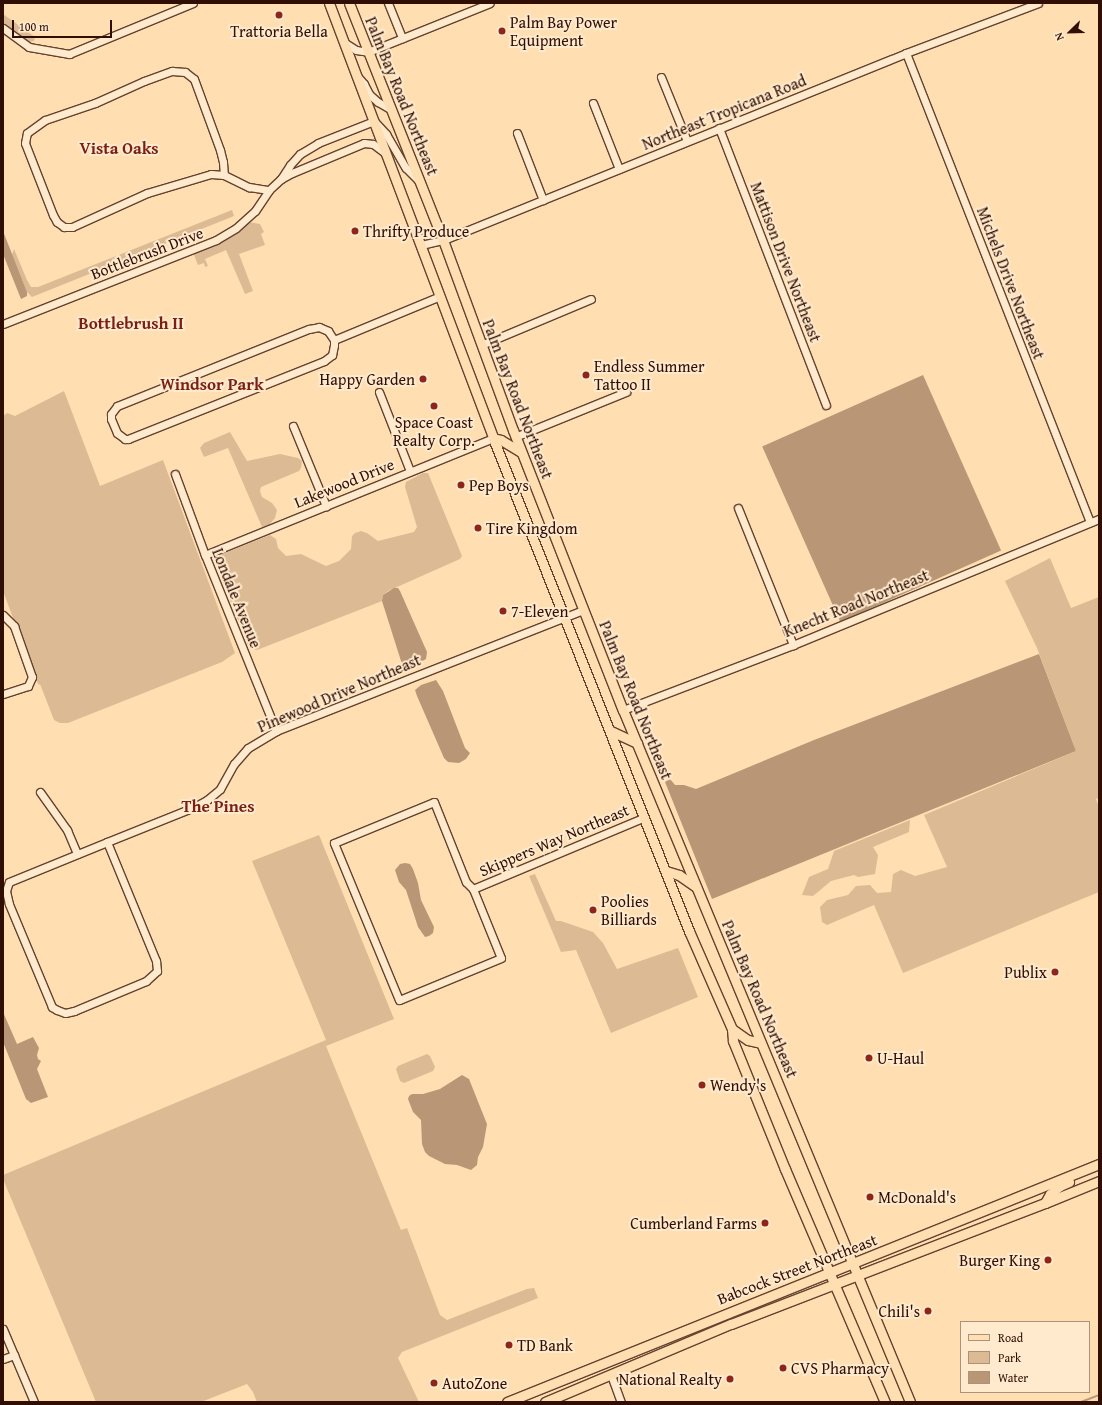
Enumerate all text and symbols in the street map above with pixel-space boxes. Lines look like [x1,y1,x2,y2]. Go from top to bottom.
marker: Trattoria Bella [274,10,284,20]
scale bar [14,12,114,38]
place label: Palm Bay Power Equipment [510,12,617,50]
north arrow [1050,12,1090,52]
street label: Palm Bay Road Northeast [361,14,443,178]
text: 100 m [19,18,49,35]
place label: Trattoria Bella [230,21,328,41]
marker: Palm Bay Power Equipment [497,26,507,36]
text: N [1050,30,1068,43]
street label: Northeast Tropicana Road [639,70,809,154]
district label: Vista Oaks [79,138,159,158]
street label: Mattison Drive Northeast [747,179,825,345]
street label: Michels Drive Northeast [973,204,1049,362]
place label: Thrifty Produce [363,221,469,241]
street label: Bottlebrush Drive [88,223,206,283]
marker: Thrifty Produce [350,226,360,236]
district label: Bottlebrush II [78,313,184,333]
street label: Palm Bay Road Northeast [479,317,557,481]
place label: Endless Summer Tattoo II [594,356,705,394]
place label: Happy Garden [320,369,415,389]
marker: Endless Summer Tattoo II [581,370,591,380]
district label: Windsor Park [160,374,264,394]
marker: Happy Garden [418,374,428,384]
marker: Space Coast Realty Corp. [429,401,439,411]
place label: Space Coast Realty Corp. [393,412,475,450]
street label: Lakewood Drive [291,454,397,512]
place label: Pep Boys [469,475,529,495]
marker: Pep Boys [456,480,466,490]
place label: Tire Kingdom [486,518,578,538]
marker: Tire Kingdom [473,523,483,533]
street label: Londale Avenue [208,545,266,651]
street label: Knecht Road Northeast [781,565,931,641]
place label: 7-Eleven [511,601,568,621]
marker: 7-Eleven [498,606,508,616]
street label: Palm Bay Road Northeast [595,618,677,782]
street label: Pinewood Drive Northeast [255,650,423,736]
district label: The Pines [181,796,255,816]
street label: Skippers Way Northeast [476,800,632,880]
place label: Poolies Billiards [601,891,657,929]
marker: Poolies Billiards [588,905,598,915]
street label: Palm Bay Road Northeast [718,917,802,1081]
place label: Publix [1004,962,1047,982]
marker: Publix [1050,967,1060,977]
place label: U-Haul [877,1048,924,1068]
marker: U-Haul [864,1053,874,1063]
place label: Wendy's [710,1075,766,1095]
marker: Wendy's [697,1080,707,1090]
place label: McDonald's [878,1187,956,1207]
marker: McDonald's [865,1192,875,1202]
place label: Cumberland Farms [630,1213,757,1233]
marker: Cumberland Farms [760,1218,770,1228]
street label: Babcock Street Northeast [714,1230,880,1308]
place label: Burger King [959,1250,1040,1270]
marker: Burger King [1043,1255,1053,1265]
place label: Chili's [878,1301,920,1321]
marker: Chili's [923,1306,933,1316]
legend [960,1321,1090,1393]
text: Road [998,1329,1023,1346]
place label: TD Bank [517,1335,573,1355]
marker: TD Bank [504,1340,514,1350]
text: Park [998,1349,1021,1366]
place label: CVS Pharmacy [791,1358,889,1378]
marker: CVS Pharmacy [778,1363,788,1373]
place label: National Realty [619,1369,722,1389]
text: Water [998,1369,1028,1386]
place label: AutoZone [442,1373,507,1393]
marker: National Realty [725,1374,735,1384]
marker: AutoZone [429,1378,439,1388]

